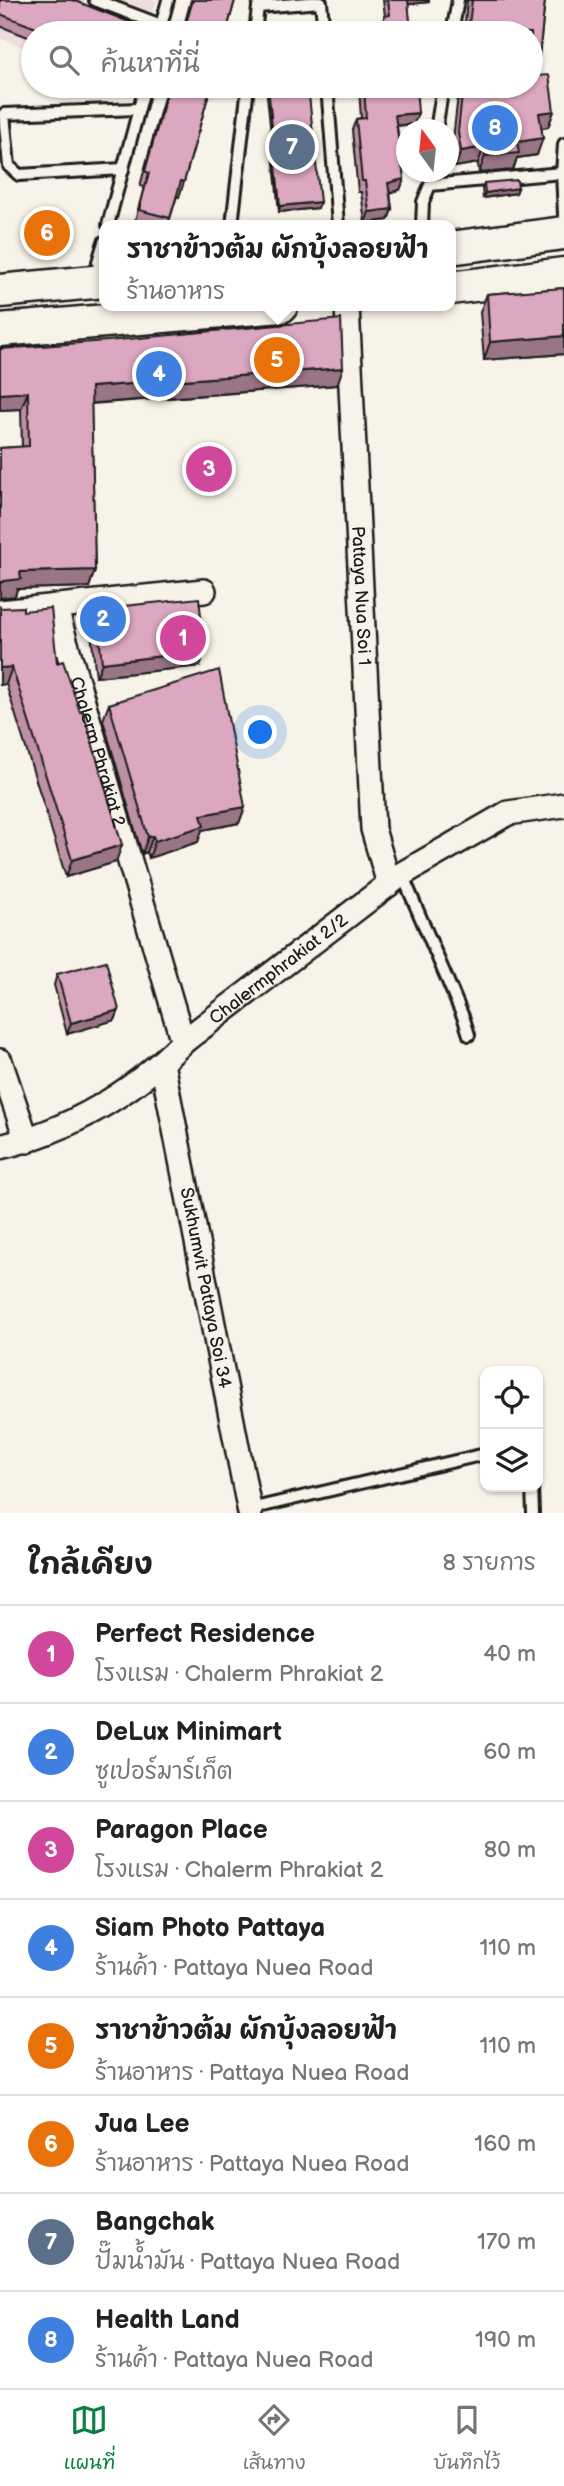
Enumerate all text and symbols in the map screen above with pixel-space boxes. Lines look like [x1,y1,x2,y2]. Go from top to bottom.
search box [21,21,543,98]
icon: search [45,41,83,79]
text: ค้นหาที่นี่ [101,49,200,80]
pin: 8 [472,102,518,154]
north arrow [396,119,459,182]
pin: 7 [269,121,315,173]
pin: 6 [24,207,70,259]
popup [99,220,456,311]
text: ราชาข้าวต้ม ผักบุ้งลอยฟ้า [127,235,428,266]
text: ร้านอาหาร [127,278,225,306]
pin: 5 [254,334,300,386]
pin: 4 [136,348,182,400]
pin: 3 [186,443,232,495]
street label: Pattaya Nua Soi 1 [347,525,375,666]
pin: 2 [80,593,126,645]
pin: 1 [160,612,206,664]
street label: Chalerm Phrakiat 2 [66,674,130,830]
your location [243,715,277,749]
street label: Chalermphrakiat 2/2 [205,909,352,1028]
street label: Sukhumvit Pattaya Soi 34 [176,1186,236,1390]
map controls [480,1366,543,1492]
button: locate [480,1366,543,1429]
button: layers [480,1429,543,1492]
text: ใกล้เคียง [28,1547,153,1583]
text: 8 รายการ [443,1549,536,1577]
text: Perfect Residence [95,1619,315,1650]
text: 1 [46,1640,56,1668]
text: 40 m [483,1640,536,1668]
text: โรงแรม · Chalerm Phrakiat 2 [95,1660,383,1688]
text: DeLux Minimart [95,1717,282,1748]
text: 2 [44,1738,58,1766]
text: 60 m [483,1738,536,1766]
text: ซูเปอร์มาร์เก็ต [95,1758,233,1786]
text: Paragon Place [95,1815,268,1846]
text: 3 [44,1836,58,1864]
text: 80 m [484,1836,536,1864]
text: โรงแรม · Chalerm Phrakiat 2 [95,1856,383,1884]
text: Siam Photo Pattaya [95,1913,325,1944]
text: 4 [44,1934,58,1962]
text: 110 m [479,1934,536,1962]
text: ร้านค้า · Pattaya Nuea Road [95,1954,373,1982]
text: ราชาข้าวต้ม ผักบุ้งลอยฟ้า [95,2016,397,2047]
text: 5 [44,2032,58,2060]
text: 110 m [479,2032,536,2060]
text: ร้านอาหาร · Pattaya Nuea Road [95,2059,409,2087]
text: Jua Lee [95,2109,189,2140]
text: 6 [44,2130,58,2158]
text: 160 m [474,2130,536,2158]
text: ร้านอาหาร · Pattaya Nuea Road [95,2150,409,2178]
text: Bangchak [95,2207,214,2238]
text: 7 [45,2228,57,2256]
text: 170 m [477,2228,536,2256]
text: ปั๊มน้ำมัน · Pattaya Nuea Road [95,2248,400,2276]
text: Health Land [95,2305,240,2336]
text: 8 [44,2326,58,2354]
text: 190 m [475,2326,536,2354]
text: ร้านค้า · Pattaya Nuea Road [95,2346,373,2374]
tab: แผนที่ [64,2401,115,2476]
tab: เส้นทาง [243,2401,306,2476]
tab: บันทึกไว้ [433,2401,500,2476]

